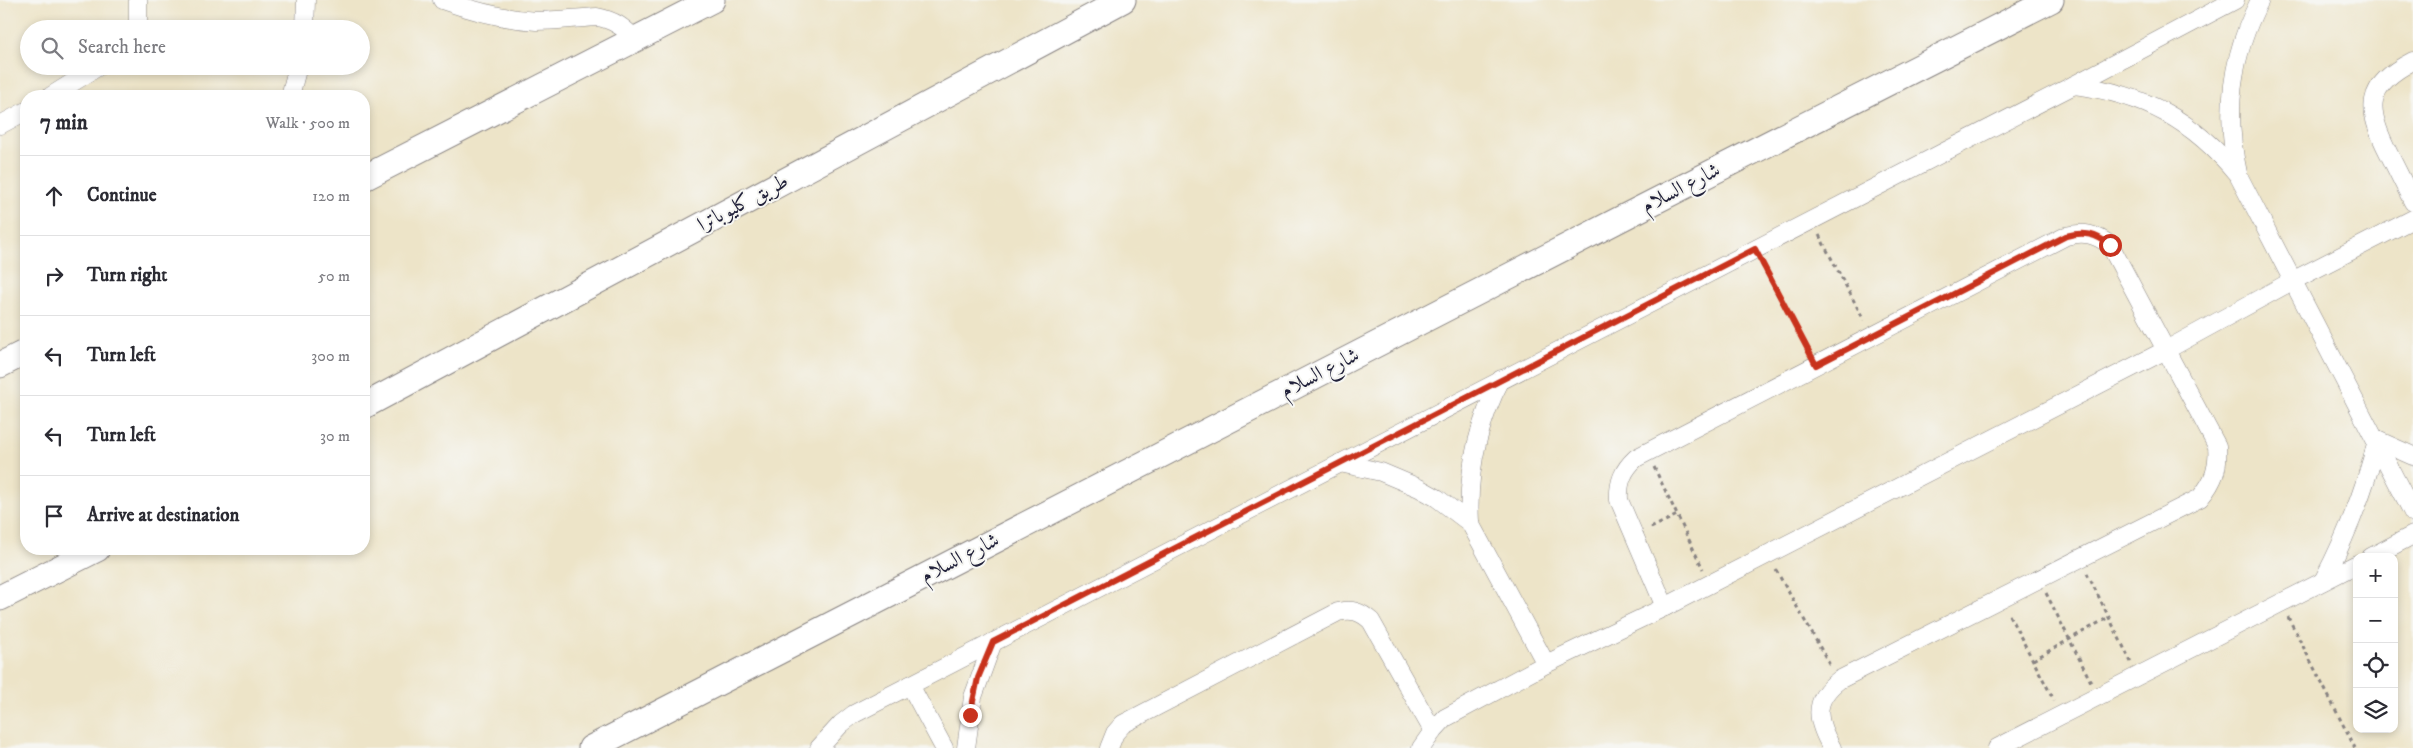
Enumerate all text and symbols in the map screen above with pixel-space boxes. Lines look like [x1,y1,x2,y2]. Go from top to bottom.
search box [20,20,370,75]
icon: search [38,34,66,62]
text: Search here [78,36,166,59]
text: 7 min [40,110,88,136]
text: Walk · 500 m [265,113,350,133]
street label: شارع السلام [1637,157,1727,222]
street label: طريق كليوباترا [693,168,793,238]
icon: ahead [40,182,68,210]
text: Continue [87,184,157,207]
text: 120 m [312,186,350,206]
route start [2099,234,2122,257]
icon: right [40,262,68,290]
text: Turn right [87,264,167,287]
text: 50 m [318,266,350,286]
icon: left [40,342,68,370]
street label: شارع السلام [1276,342,1366,407]
text: Turn left [87,344,156,367]
text: 300 m [311,346,350,366]
icon: left [40,422,68,450]
text: Turn left [87,424,156,447]
text: 30 m [320,426,350,446]
icon: arrive [40,502,68,530]
text: Arrive at destination [87,504,239,527]
street label: شارع السلام [916,527,1006,592]
map controls [2353,553,2398,733]
button: + [2353,553,2398,598]
button: − [2353,598,2398,643]
button: locate [2353,643,2398,688]
button: layers [2353,688,2398,733]
route end [959,704,982,727]

